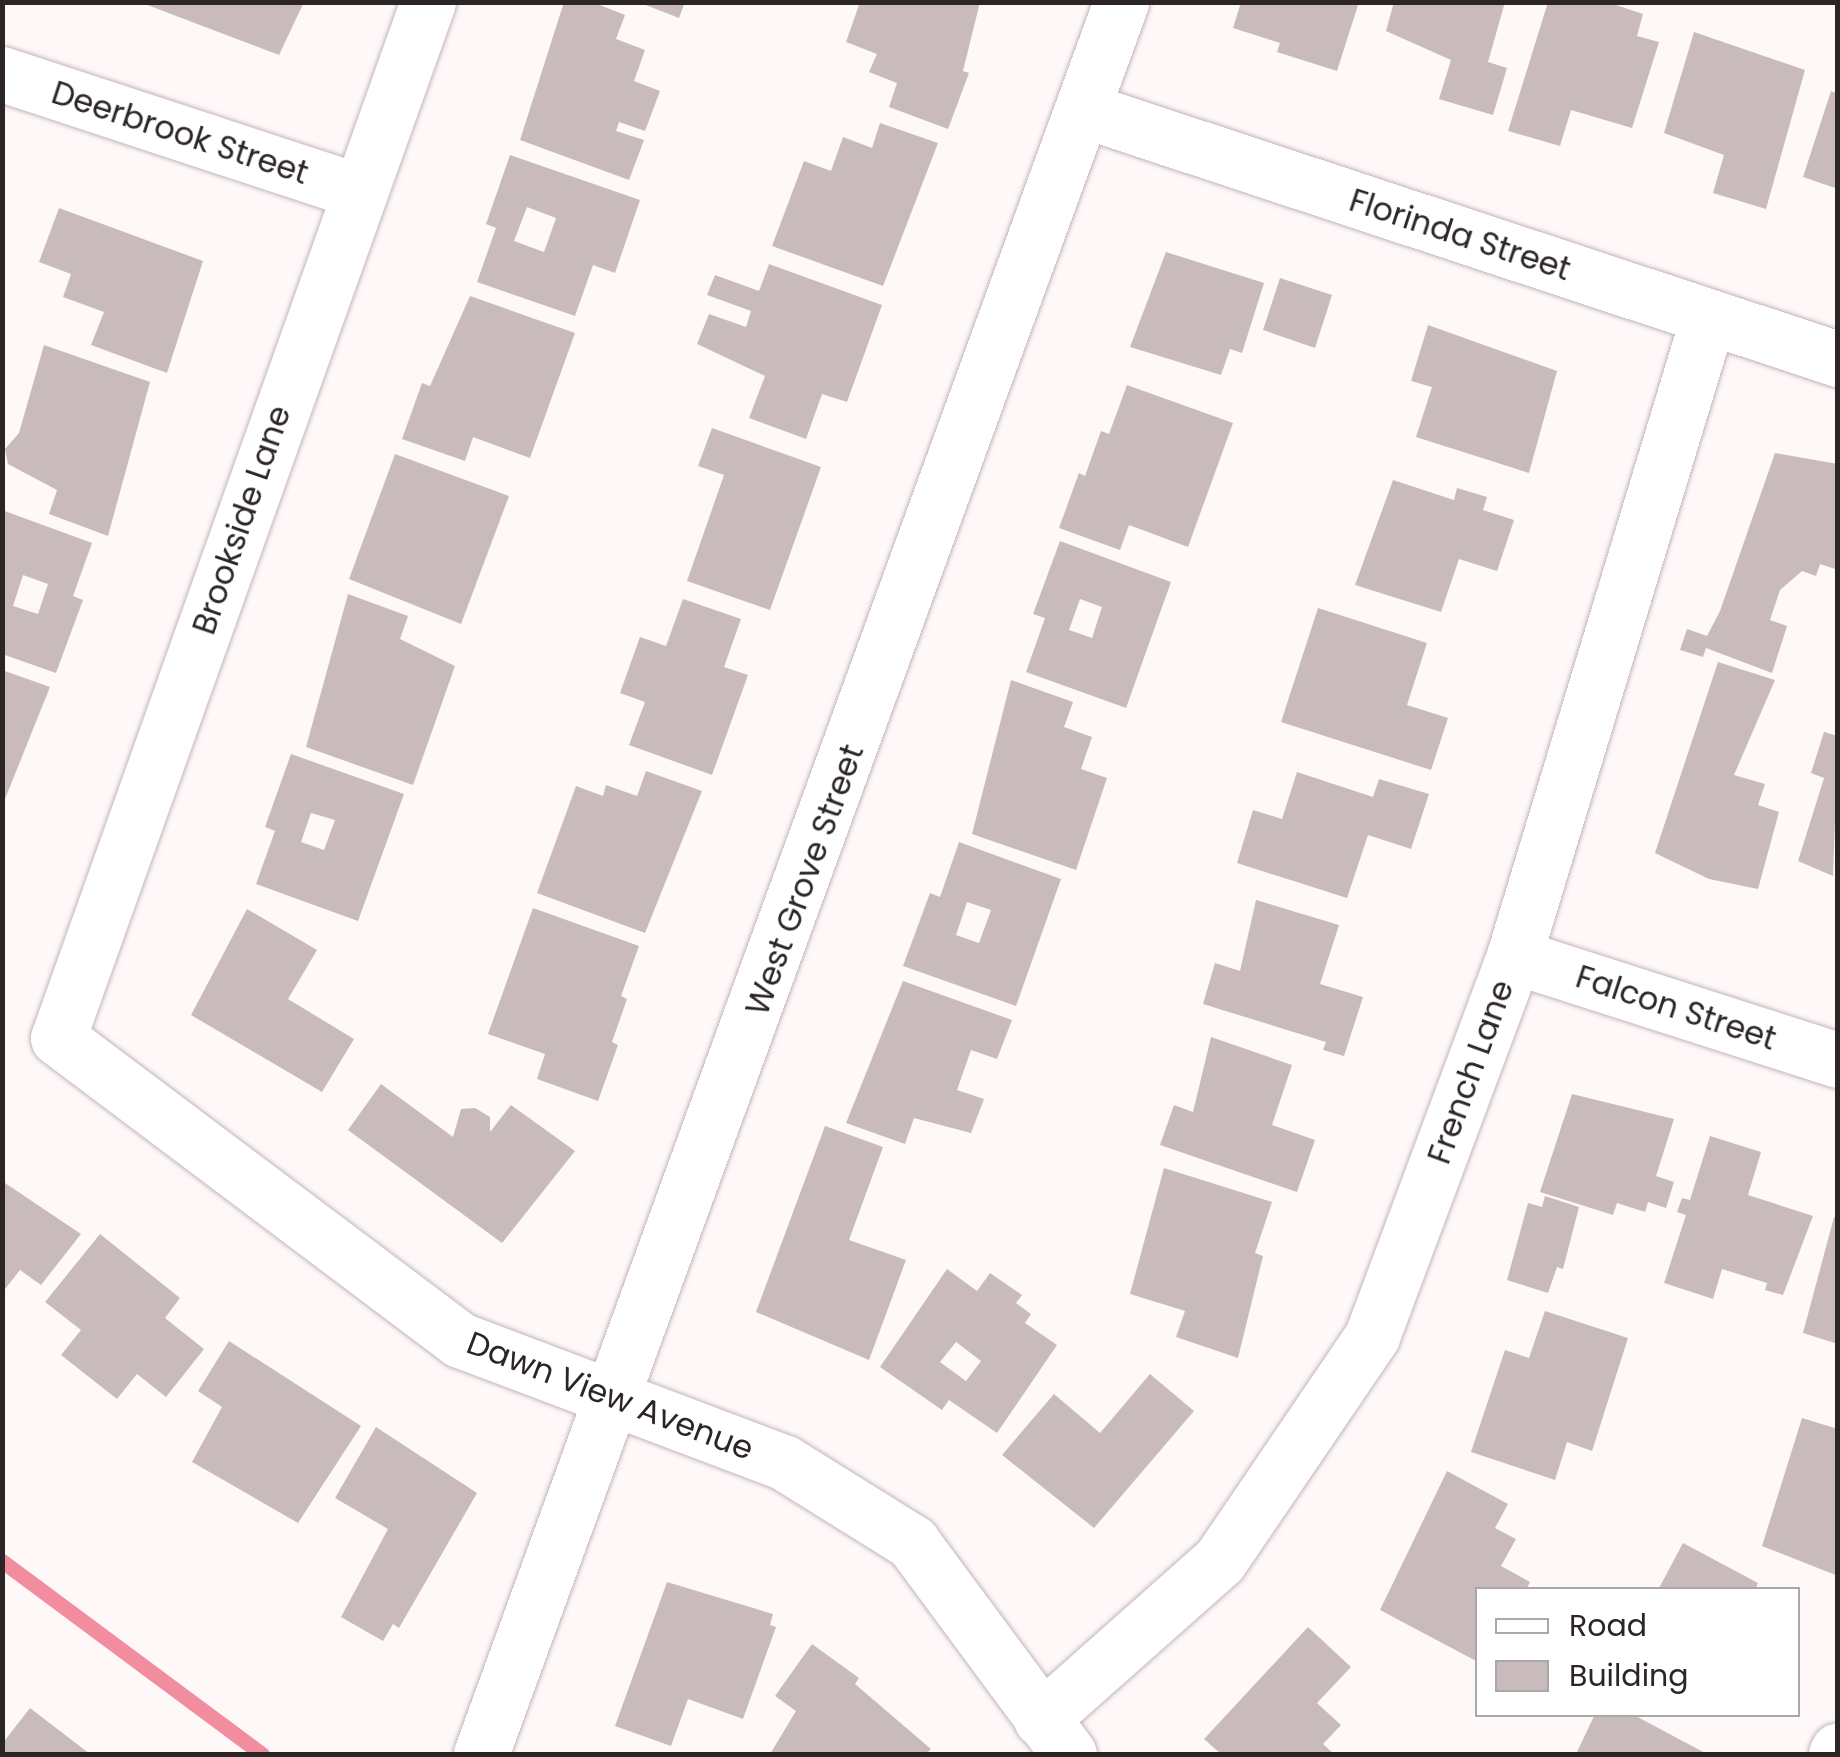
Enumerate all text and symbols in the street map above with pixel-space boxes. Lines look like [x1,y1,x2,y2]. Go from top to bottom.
street label: Deerbrook Street [47,73,313,193]
street label: Florinda Street [1345,181,1575,289]
street label: Brookside Lane [185,401,299,639]
street label: West Grove Street [738,739,872,1021]
street label: Falcon Street [1571,958,1781,1058]
street label: French Lane [1420,975,1522,1169]
street label: Dawn View Avenue [461,1324,759,1468]
legend [1475,1587,1800,1717]
text: Road [1569,1604,1647,1647]
text: Building [1569,1654,1689,1697]

